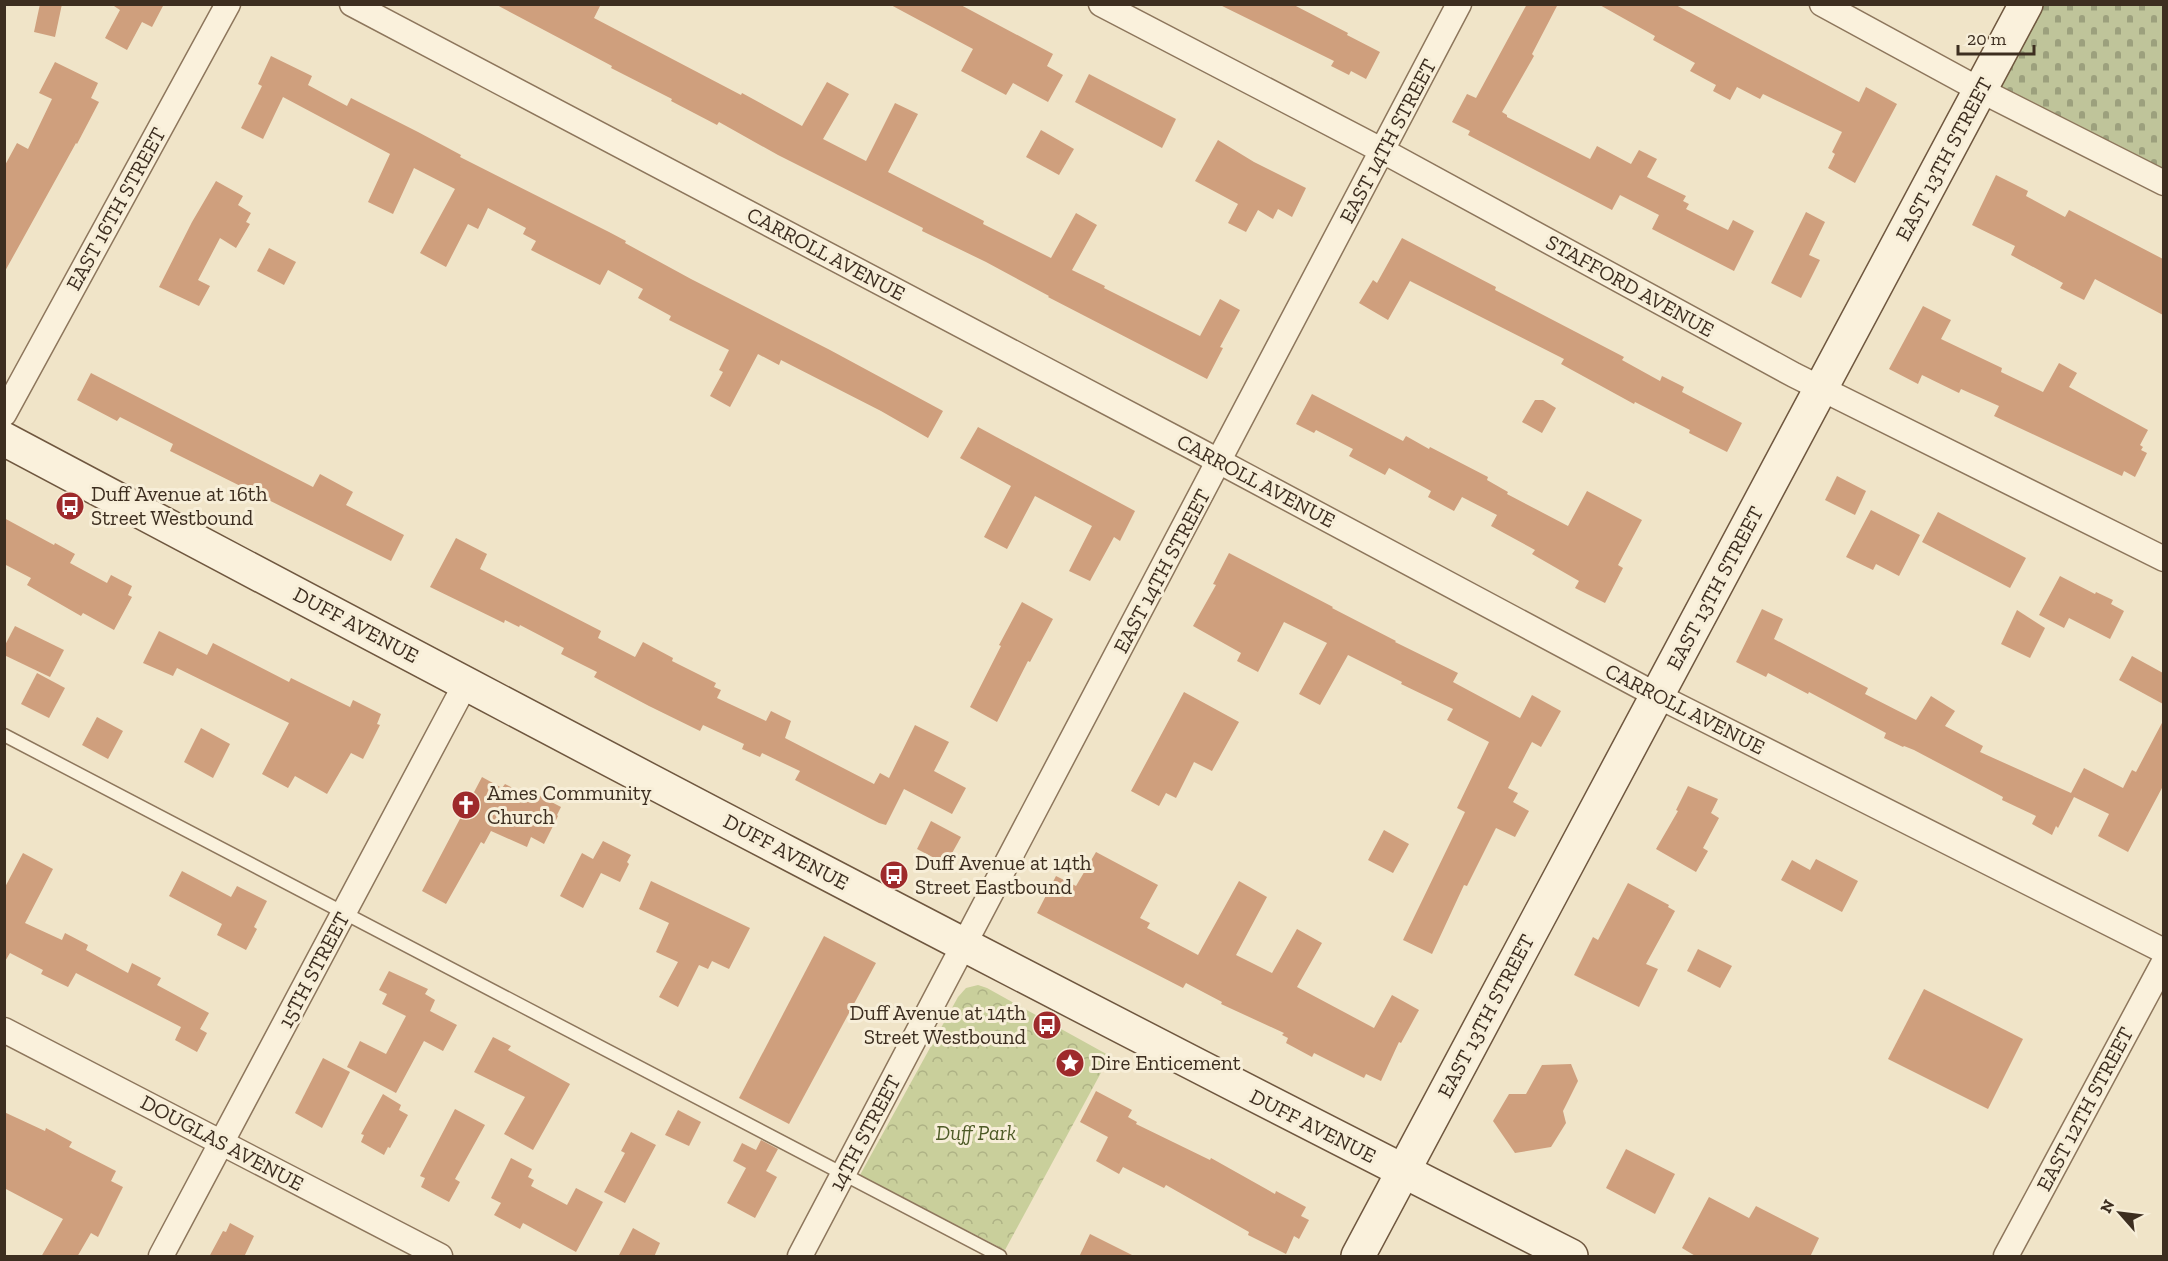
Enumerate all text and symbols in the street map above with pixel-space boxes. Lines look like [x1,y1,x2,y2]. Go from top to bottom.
scale bar [1958,18,2034,56]
text: 20 m [1967,28,2007,50]
street label: EAST 14TH STREET [1334,55,1441,227]
street label: EAST 13TH STREET [1890,73,1997,245]
street label: EAST 16TH STREET [60,123,171,295]
street label: CARROLL AVENUE [743,201,910,306]
street label: STAFFORD AVENUE [1542,229,1719,342]
street label: CARROLL AVENUE [1173,428,1340,533]
place label: Duff Avenue at 16th Street Westbound [91,481,268,530]
street label: EAST 14TH STREET [1108,485,1215,657]
bus stop icon: Duff Avenue at 16th Street Westbound [54,490,86,522]
street label: EAST 13TH STREET [1661,502,1768,674]
street label: DUFF AVENUE [289,581,423,668]
street label: CARROLL AVENUE [1601,658,1769,760]
place label: Ames Community Church [487,780,652,829]
church icon: Ames Community Church [450,789,482,821]
street label: DUFF AVENUE [719,808,853,895]
place label: Duff Avenue at 14th Street Eastbound [915,850,1092,899]
bus stop icon: Duff Avenue at 14th Street Eastbound [878,859,910,891]
street label: 15TH STREET [273,908,354,1032]
street label: EAST 13TH STREET [1432,930,1539,1102]
place label: Duff Avenue at 14th Street Westbound [849,1000,1026,1049]
bus stop icon: Duff Avenue at 14th Street Westbound [1031,1009,1063,1041]
street label: EAST 12TH STREET [2031,1023,2138,1195]
place icon: Dire Enticement [1054,1047,1086,1079]
place label: Dire Enticement [1091,1050,1241,1075]
street label: 14TH STREET [824,1071,906,1195]
street label: DUFF AVENUE [1246,1083,1380,1168]
street label: DOUGLAS AVENUE [137,1089,308,1196]
park label: Duff Park [936,1120,1016,1145]
north arrow [2090,1183,2150,1243]
text: N [2096,1196,2118,1216]

